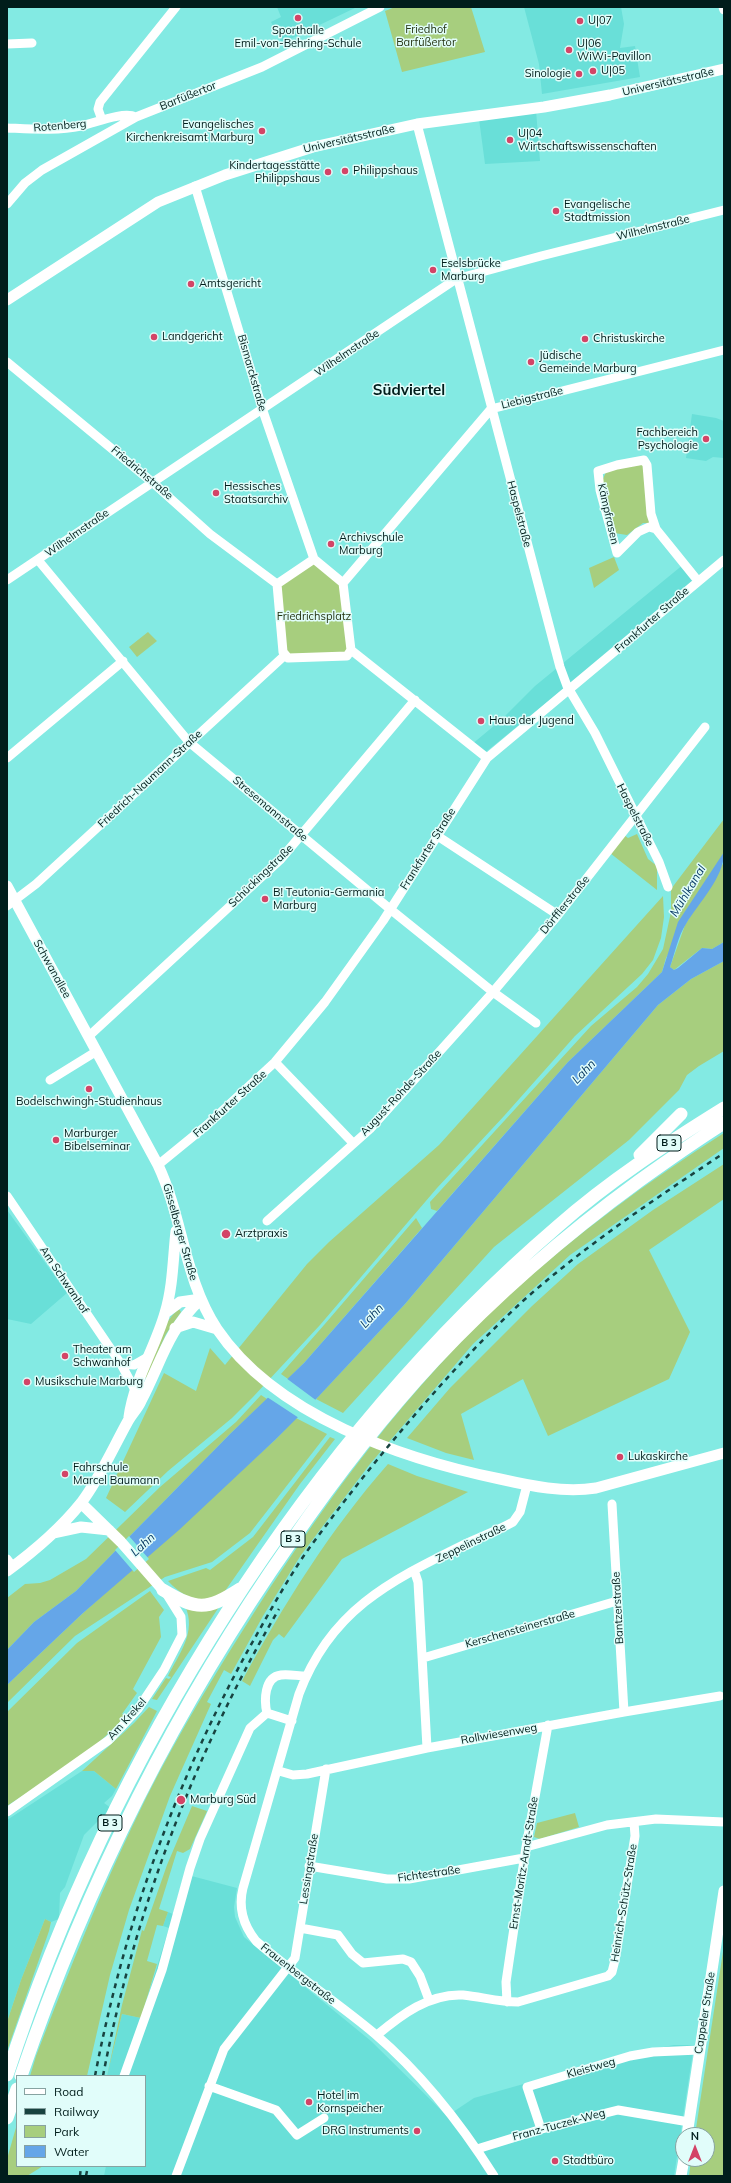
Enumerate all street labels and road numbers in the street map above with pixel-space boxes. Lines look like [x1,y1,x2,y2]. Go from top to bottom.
street label: Universitätsstraße [621,65,715,99]
street label: Barfüßertor [158,79,218,113]
street label: Rotenberg [33,117,87,135]
street label: Universitätsstraße [302,122,396,156]
street label: Wilhelmstraße [615,213,691,243]
street label: Wilhelmstraße [312,327,382,379]
street label: Bismarckstraße [235,333,269,413]
street label: Liebigstraße [500,384,564,412]
street label: Friedrichstraße [108,443,176,503]
street label: Haspelstraße [504,479,534,549]
street label: Kämpfrasen [595,482,621,546]
street label: Wilhelmstraße [43,506,111,560]
street label: Frankfurter Straße [612,584,692,656]
street label: Friedrich-Naumann-Straße [95,727,205,831]
street label: Stresemannstraße [230,774,310,844]
street label: Haspelstraße [614,782,656,848]
street label: Frankfurter Straße [398,806,458,892]
street label: Schückingstraße [226,842,296,910]
street label: Dörfflerstraße [537,873,593,937]
street label: Schwanallee [30,937,74,1001]
street label: August-Rohde-Straße [358,1047,444,1139]
street label: Frankfurter Straße [191,1068,269,1140]
road number: B 3 [657,1135,681,1151]
street label: Gisselberger Straße [160,1182,200,1282]
street label: Am Schwanhof [37,1244,91,1316]
street label: Zeppelinstraße [434,1520,508,1566]
road number: B 3 [281,1531,305,1547]
street label: Bantzerstraße [610,1571,626,1645]
street label: Kerschensteinerstraße [464,1607,576,1651]
street label: Am Krekel [105,1695,149,1743]
street label: Rollwiesenweg [460,1721,538,1747]
street label: Ernst-Moritz-Arndt-Straße [507,1796,541,1930]
road number: B 3 [98,1815,122,1831]
street label: Lessingstraße [297,1833,321,1905]
street label: Heinrich-Schütz-Straße [608,1843,640,1963]
street label: Fichtestraße [397,1863,461,1885]
street label: Frauenbergstraße [258,1941,338,2007]
street label: Cappeler Straße [692,1971,718,2055]
street label: Kleistweg [565,2055,617,2081]
street label: Franz-Tuczek-Weg [511,2106,607,2144]

